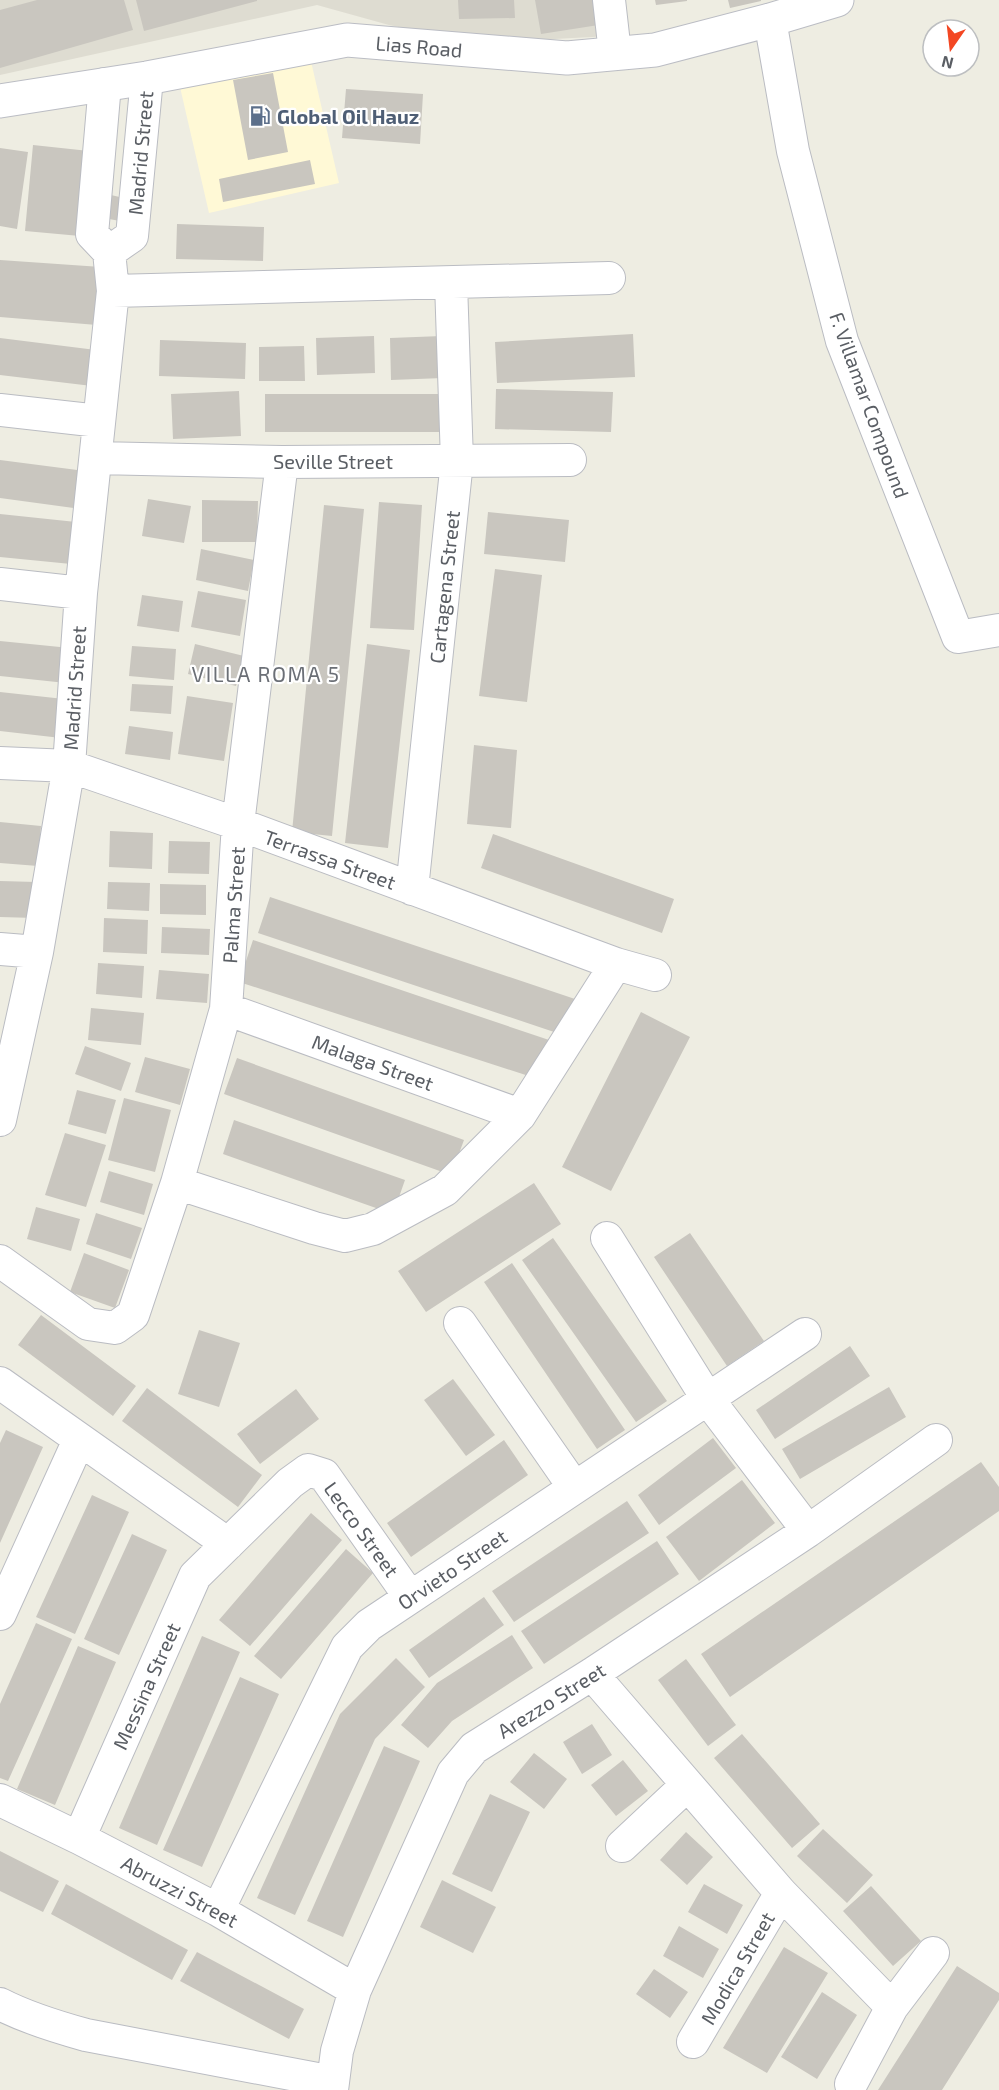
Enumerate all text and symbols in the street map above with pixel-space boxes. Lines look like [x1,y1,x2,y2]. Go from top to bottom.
north arrow [921,18,981,78]
street label: Lias Road [375,30,463,62]
text: N [939,52,955,74]
street label: Madrid Street [123,90,157,216]
fuel station icon: Global Oil Hauz [248,104,272,128]
place label: Global Oil Hauz [277,104,419,128]
street label: F. Villamar Compound [825,309,915,501]
street label: Seville Street [273,449,393,473]
street label: Cartagena Street [424,509,464,665]
street label: Madrid Street [58,625,90,751]
district label: VILLA ROMA 5 [191,661,341,686]
street label: Terrassa Street [261,824,400,894]
street label: Palma Street [217,845,249,964]
street label: Malaga Street [309,1029,437,1095]
street label: Lecco Street [319,1477,405,1582]
street label: Orvieto Street [393,1523,512,1614]
street label: Messina Street [107,1619,185,1753]
street label: Arezzo Street [493,1657,610,1743]
street label: Abruzzi Street [118,1850,243,1932]
street label: Modica Street [695,1907,779,2029]

